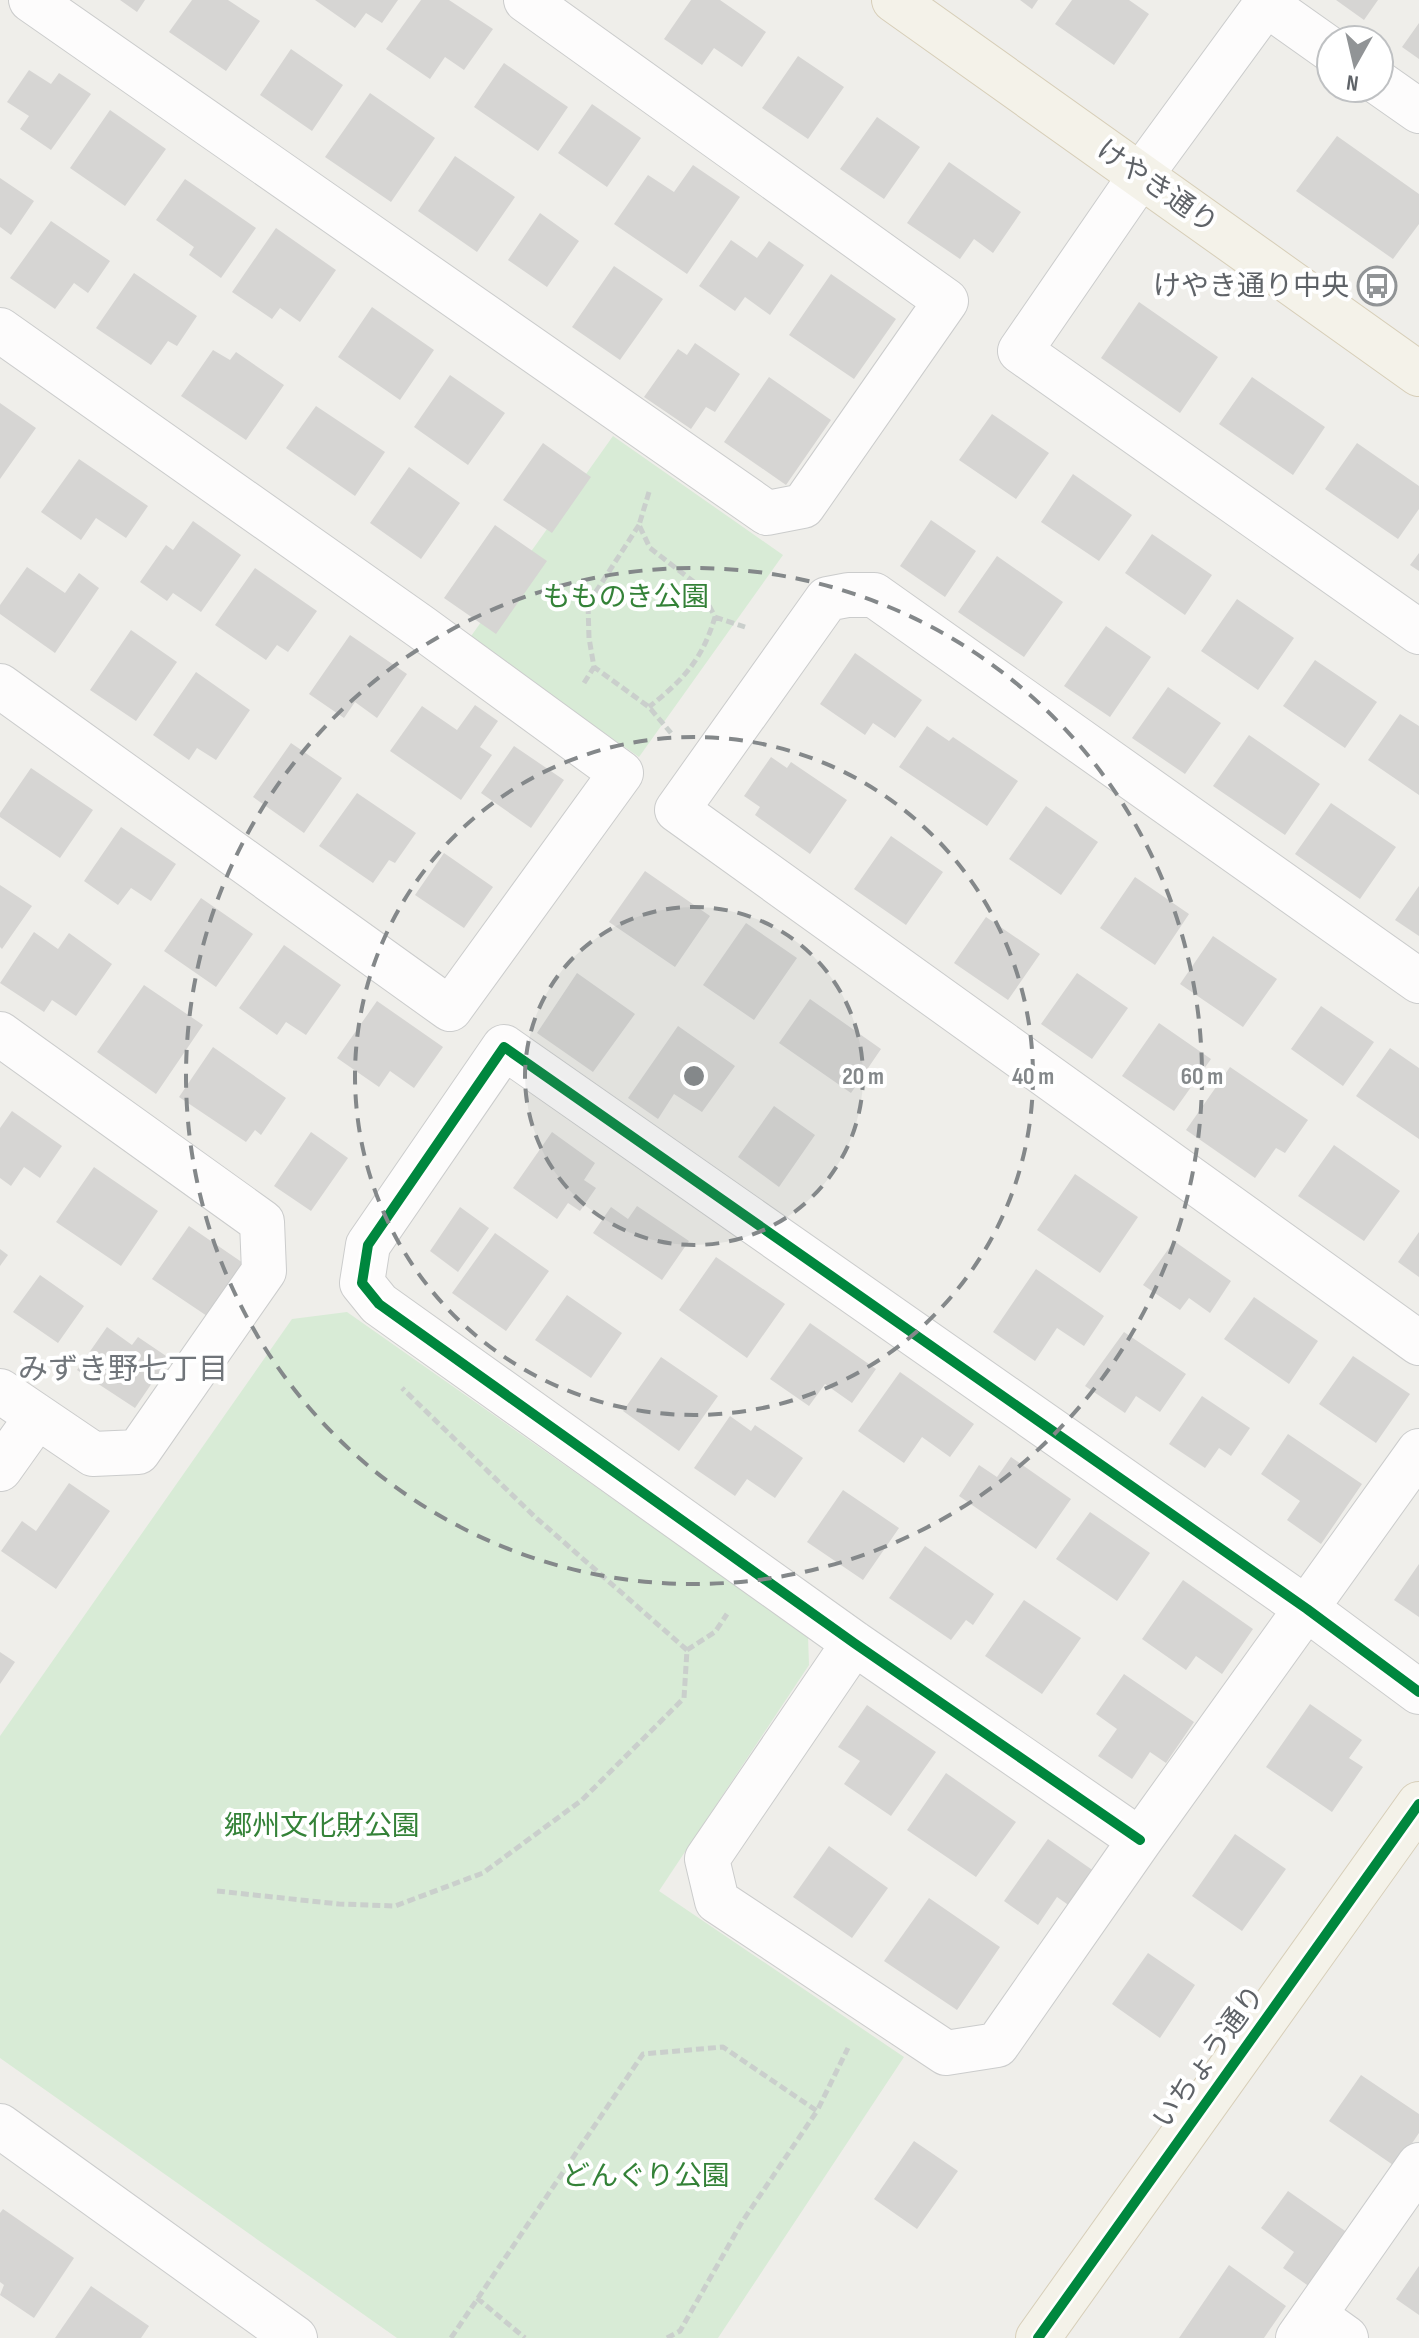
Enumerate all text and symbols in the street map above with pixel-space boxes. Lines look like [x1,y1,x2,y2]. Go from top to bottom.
north arrow [1315,24,1395,104]
text: N [1345,68,1360,97]
street label: けやき通り [1090,133,1224,241]
bus stop icon: けやき通り中央 [1356,265,1398,307]
place label: けやき通り中央 [1153,270,1349,303]
park label: もものき公園 [542,581,710,614]
centre of rings [680,1062,708,1090]
text: 20 m [842,1062,884,1091]
text: 40 m [1012,1062,1054,1091]
text: 60 m [1181,1062,1223,1091]
district label: みずき野七丁目 [18,1352,228,1388]
park label: 郷州文化財公園 [224,1810,420,1843]
street label: いちょう通り [1146,1979,1272,2135]
park label: どんぐり公園 [562,2160,730,2193]

